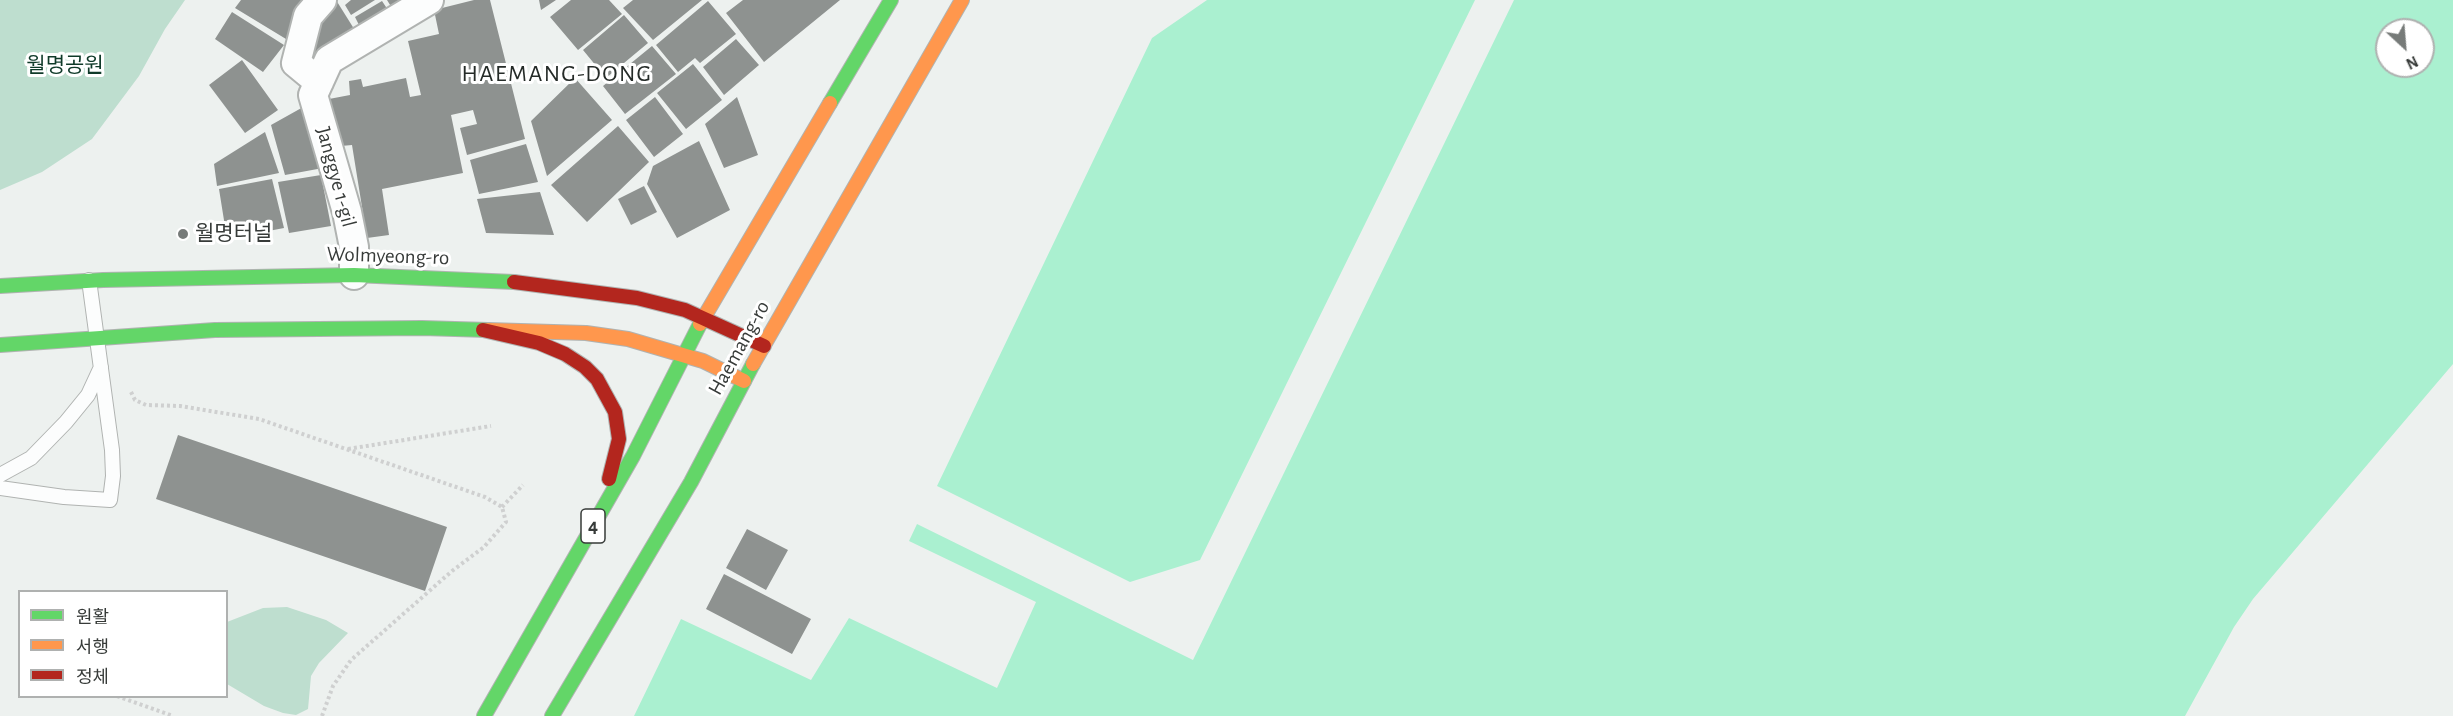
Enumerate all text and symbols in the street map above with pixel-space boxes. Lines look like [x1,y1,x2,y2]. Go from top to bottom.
north arrow [2375,18,2435,78]
park label: 월명공원 [26,53,104,79]
text: N [2404,53,2421,72]
district label: HAEMANG-DONG [462,60,652,88]
street label: Janggye 1-gil [311,124,361,230]
place label: 월명터널 [195,221,272,247]
marker: 월명터널 [176,227,190,241]
street label: Wolmyeong-ro [326,241,450,271]
street label: Haemang-ro [703,296,775,400]
road number: 4 [581,509,605,543]
legend [18,590,228,698]
text: 원활 [76,609,109,627]
text: 서행 [76,639,109,657]
text: 정체 [76,669,109,687]

